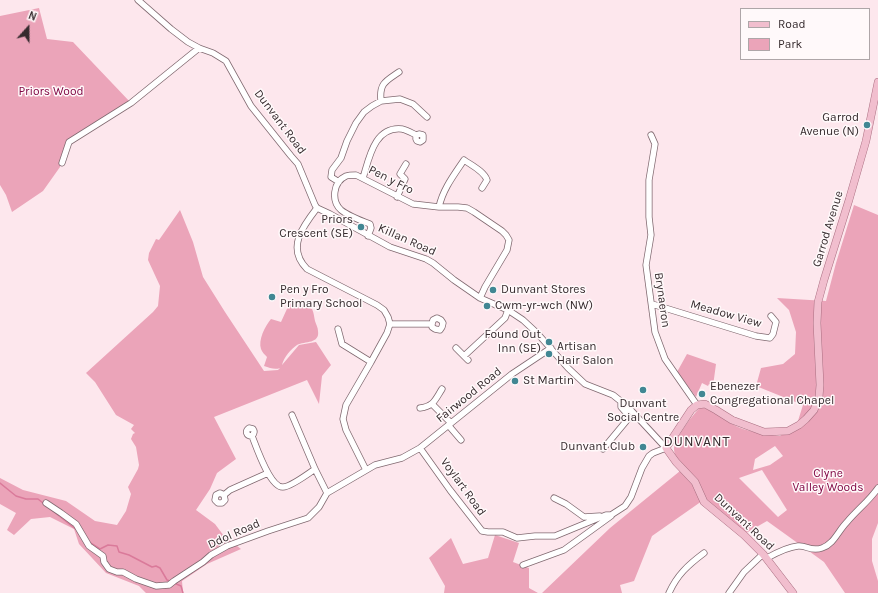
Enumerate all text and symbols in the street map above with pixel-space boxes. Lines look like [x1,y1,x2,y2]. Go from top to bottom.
north arrow [8,8,48,48]
legend [740,8,870,60]
text: N [26,9,38,24]
text: Road [778,17,806,31]
text: Park [778,37,802,51]
park label: Priors Wood [18,85,84,99]
street label: Dunvant Road [251,87,309,157]
place label: Garrod Avenue (N) [800,111,859,139]
marker: Garrod Avenue (N) [862,120,872,130]
street label: Pen y Fro [366,163,416,197]
street label: Garrod Avenue [810,189,846,269]
place label: Priors Crescent (SE) [279,213,353,241]
street label: Killan Road [376,221,438,259]
marker: Priors Crescent (SE) [356,222,366,232]
street label: Brynaeron [651,272,673,328]
place label: Pen y Fro Primary School [280,283,362,311]
place label: Dunvant Stores [501,283,586,297]
marker: Dunvant Stores [488,285,498,295]
marker: Pen y Fro Primary School [267,292,277,302]
street label: Meadow View [689,297,763,331]
place label: Cwm-yr-wch (NW) [495,299,593,313]
marker: Cwm-yr-wch (NW) [482,301,492,311]
place label: Found Out Inn (SE) [484,328,541,356]
marker: Found Out Inn (SE) [544,337,554,347]
place label: Artisan Hair Salon [557,340,613,368]
marker: Artisan Hair Salon [544,349,554,359]
street label: Fairwood Road [433,364,505,426]
place label: St Martin [523,374,574,388]
marker: St Martin [510,376,520,386]
place label: Ebenezer Congregational Chapel [710,380,834,408]
marker: Dunvant Social Centre [638,385,648,395]
marker: Ebenezer Congregational Chapel [697,389,707,399]
place label: Dunvant Social Centre [607,397,679,425]
district label: DUNVANT [663,434,731,450]
place label: Dunvant Club [560,440,635,454]
marker: Dunvant Club [638,442,648,452]
street label: Voylart Road [437,455,489,519]
park label: Clyne Valley Woods [792,467,864,495]
street label: Dunvant Road [711,490,777,554]
street label: Ddol Road [206,516,262,552]

